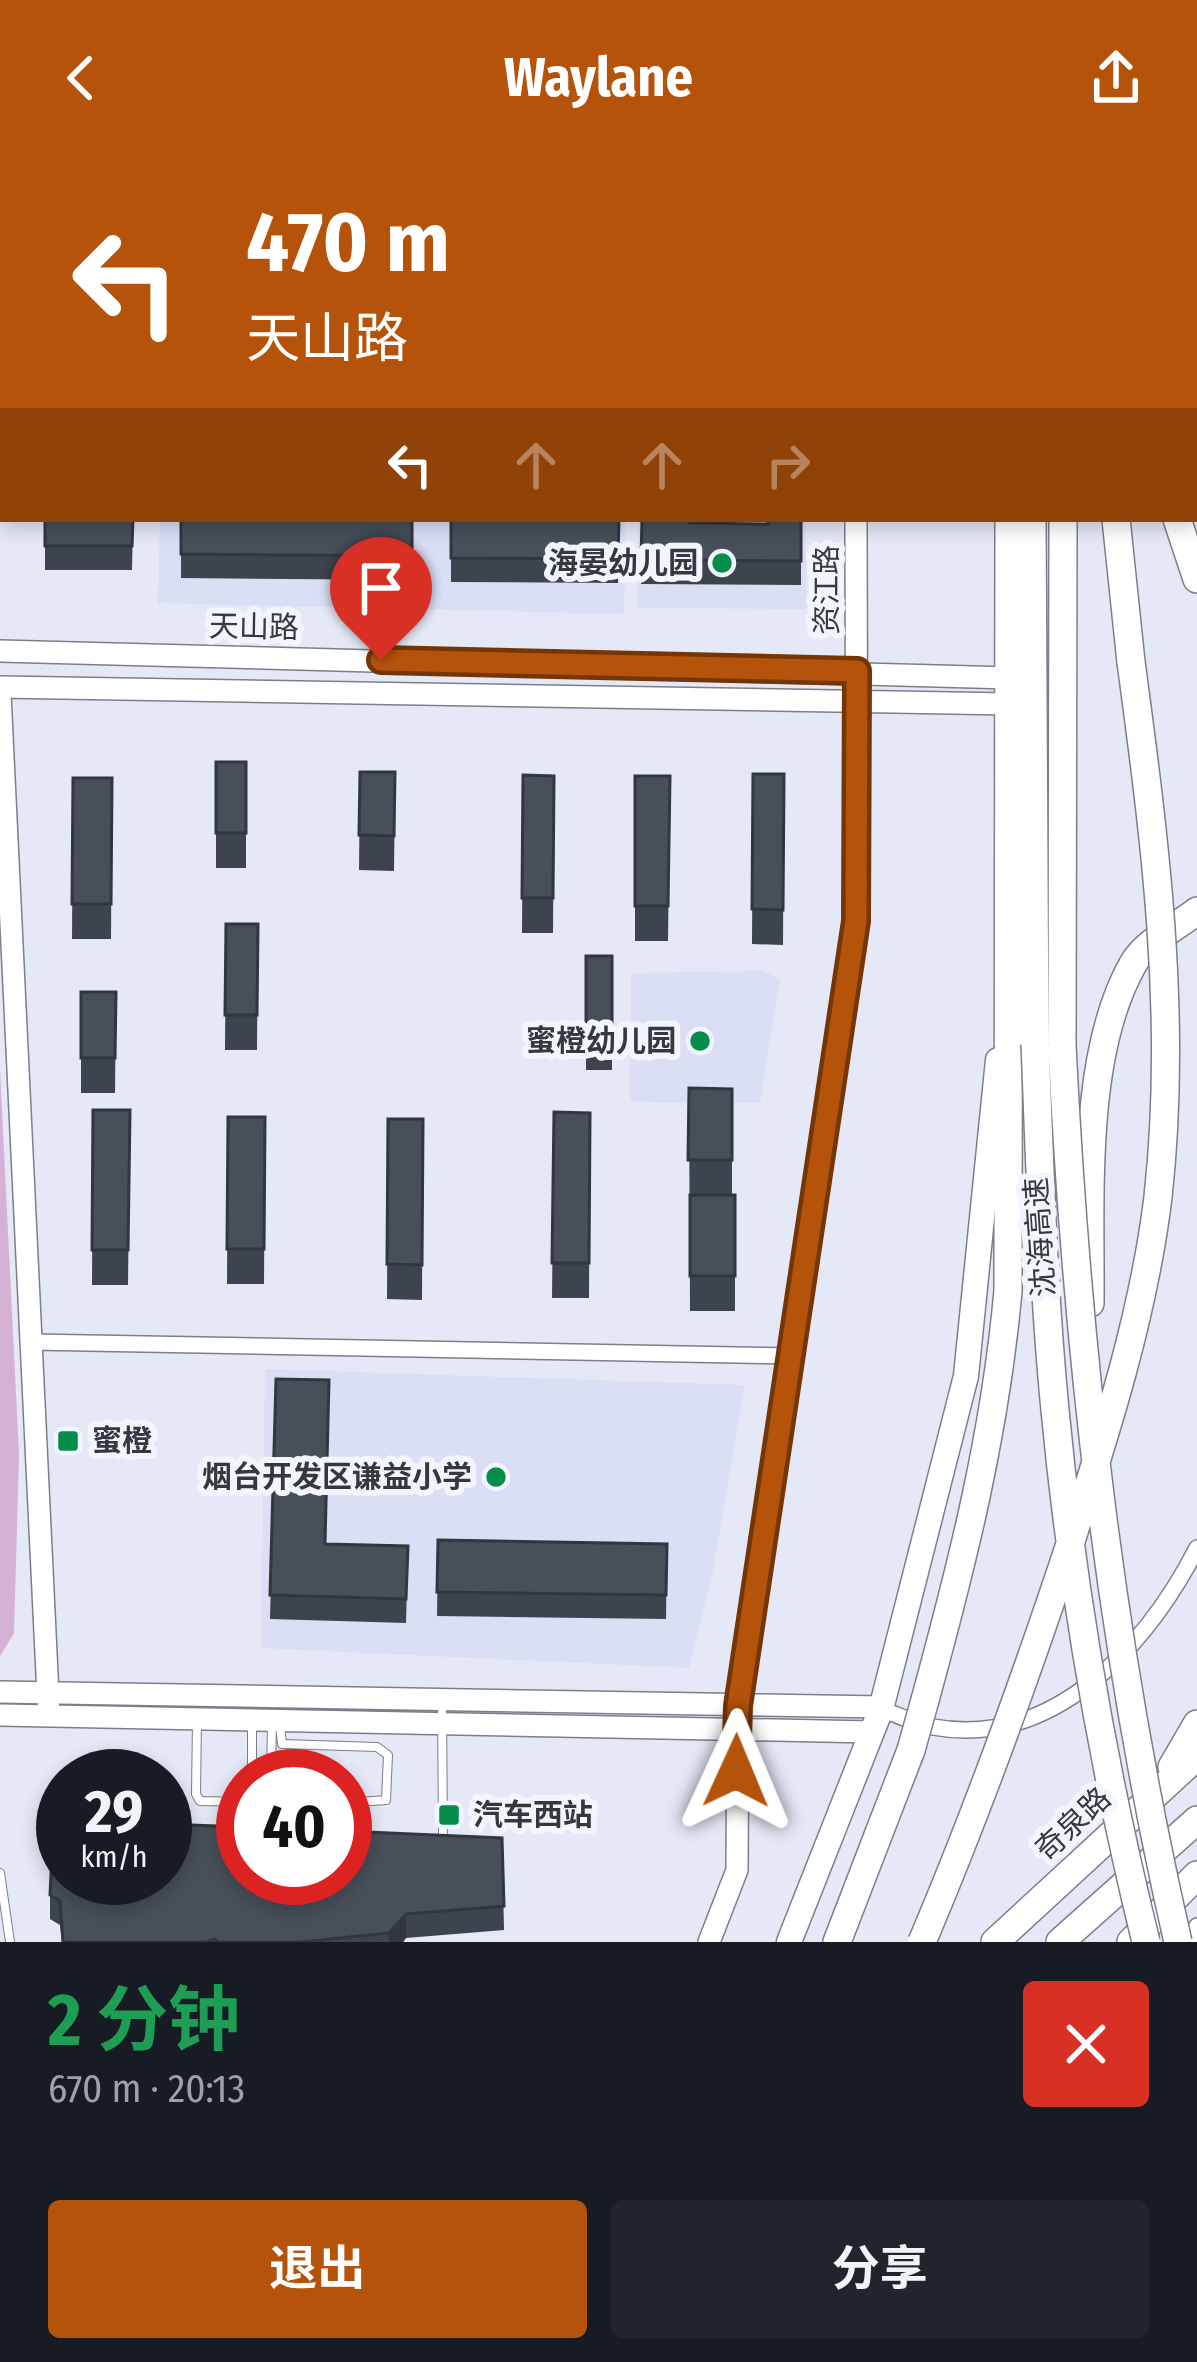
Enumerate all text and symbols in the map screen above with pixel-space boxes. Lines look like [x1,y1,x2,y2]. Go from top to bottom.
icon: back [48,45,114,111]
icon: share [1083,45,1149,111]
text: Waylane [504,46,693,110]
text: 470 m [246,192,450,293]
icon: left [48,204,204,360]
text: 天山路 [246,307,408,371]
icon: left [377,432,443,498]
icon: ahead [503,432,569,498]
icon: ahead [629,432,695,498]
icon: right [755,432,821,498]
pin [330,537,432,660]
place label: 海晏幼儿园 [548,545,698,581]
street label: 资江路 [809,545,845,635]
marker: 海晏幼儿园 [709,550,735,576]
icon: arrive [348,555,414,621]
street label: 天山路 [209,608,299,646]
place label: 蜜橙幼儿园 [526,1023,676,1059]
marker: 蜜橙幼儿园 [687,1028,713,1054]
street label: 沈海高速 [1018,1176,1062,1298]
place label: 蜜橙 [92,1423,152,1459]
marker: 蜜橙 [55,1428,81,1454]
place label: 烟台开发区谦益小学 [202,1459,472,1495]
marker: 烟台开发区谦益小学 [483,1464,509,1490]
position arrow [673,1708,799,1834]
speed limit sign: 40 [216,1749,372,1905]
text: 29 [85,1776,143,1848]
street label: 奇泉路 [1028,1780,1118,1868]
place label: 汽车西站 [473,1797,593,1833]
marker: 汽车西站 [436,1802,462,1828]
text: km/h [81,1839,147,1875]
text: 2 分钟 [48,1978,240,2064]
button: close [1023,1981,1149,2107]
text: 670 m · 20:13 [48,2066,245,2112]
button: 退出 [48,2200,587,2338]
button: 分享 [611,2200,1149,2338]

